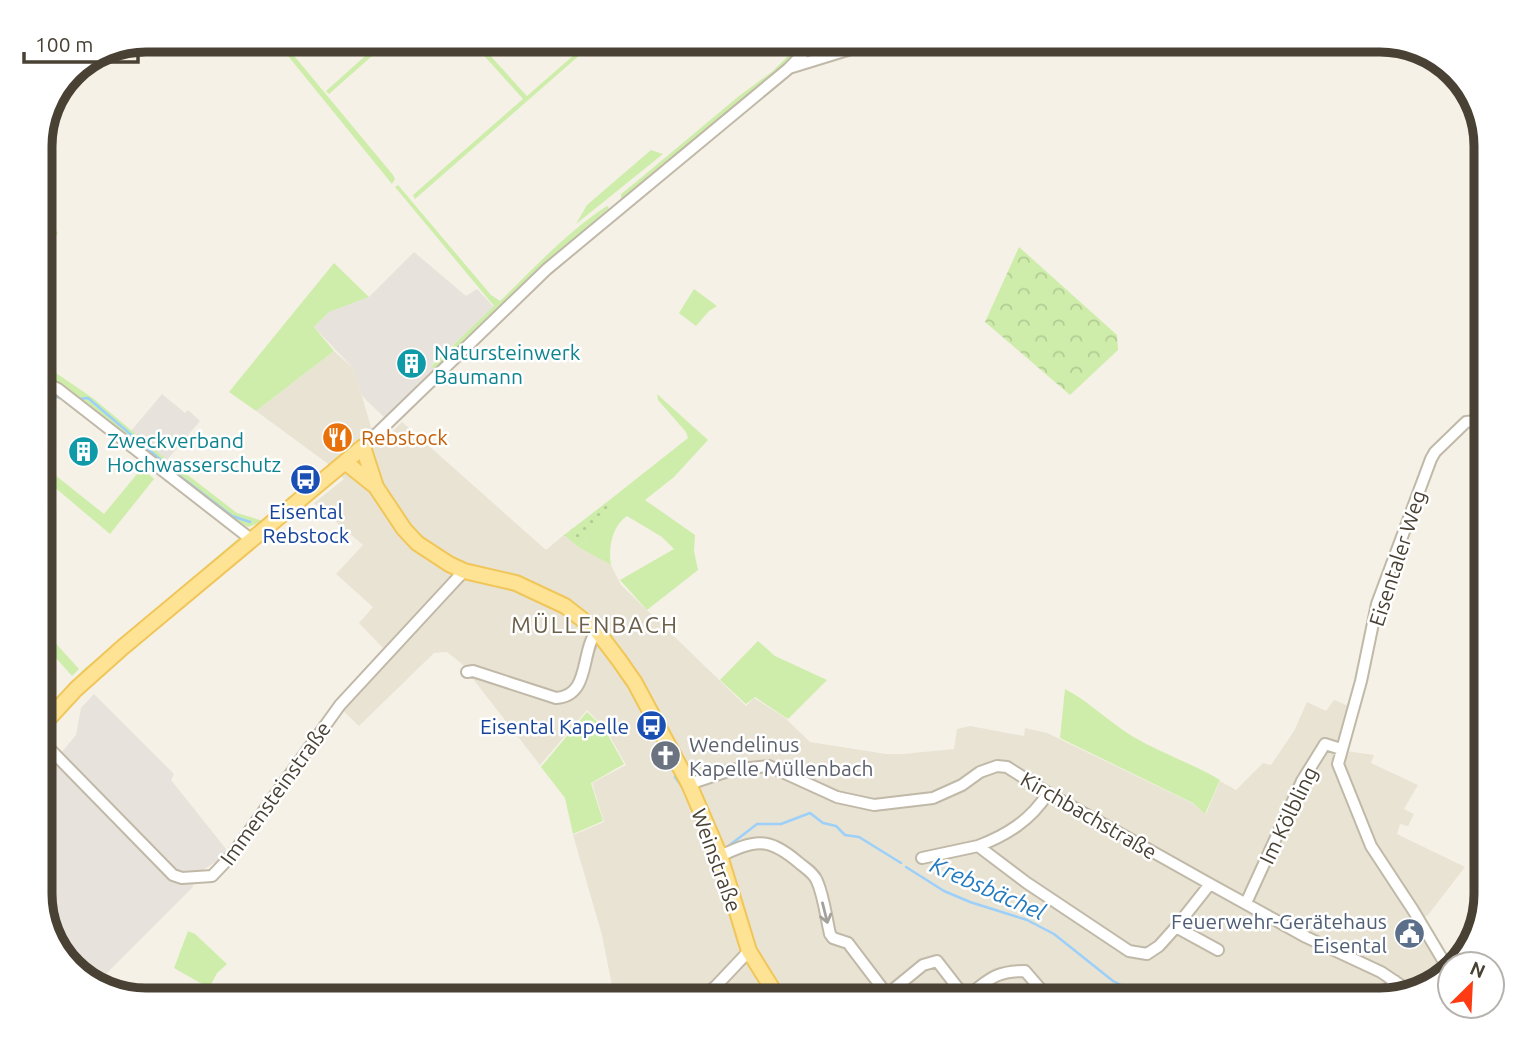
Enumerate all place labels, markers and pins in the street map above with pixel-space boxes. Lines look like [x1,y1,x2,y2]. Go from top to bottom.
place label: Natursteinwerk Baumann [434,340,581,388]
building icon: Natursteinwerk Baumann [394,347,428,381]
restaurant icon: Rebstock [321,420,355,454]
place label: Rebstock [361,425,448,449]
place label: Zweckverband Hochwasserschutz [107,428,281,476]
building icon: Zweckverband Hochwasserschutz [67,435,101,469]
bus stop icon: Eisental Rebstock [289,462,323,496]
place label: Eisental Rebstock [263,499,350,547]
bus stop icon: Eisental Kapelle [635,709,669,743]
place label: Eisental Kapelle [480,714,629,738]
place label: Wendelinus Kapelle Müllenbach [689,732,874,780]
church icon: Wendelinus Kapelle Müllenbach [649,739,683,773]
place label: Feuerwehr-Gerätehaus Eisental [1171,909,1387,957]
public building icon: Feuerwehr-Gerätehaus Eisental [1393,916,1427,950]

